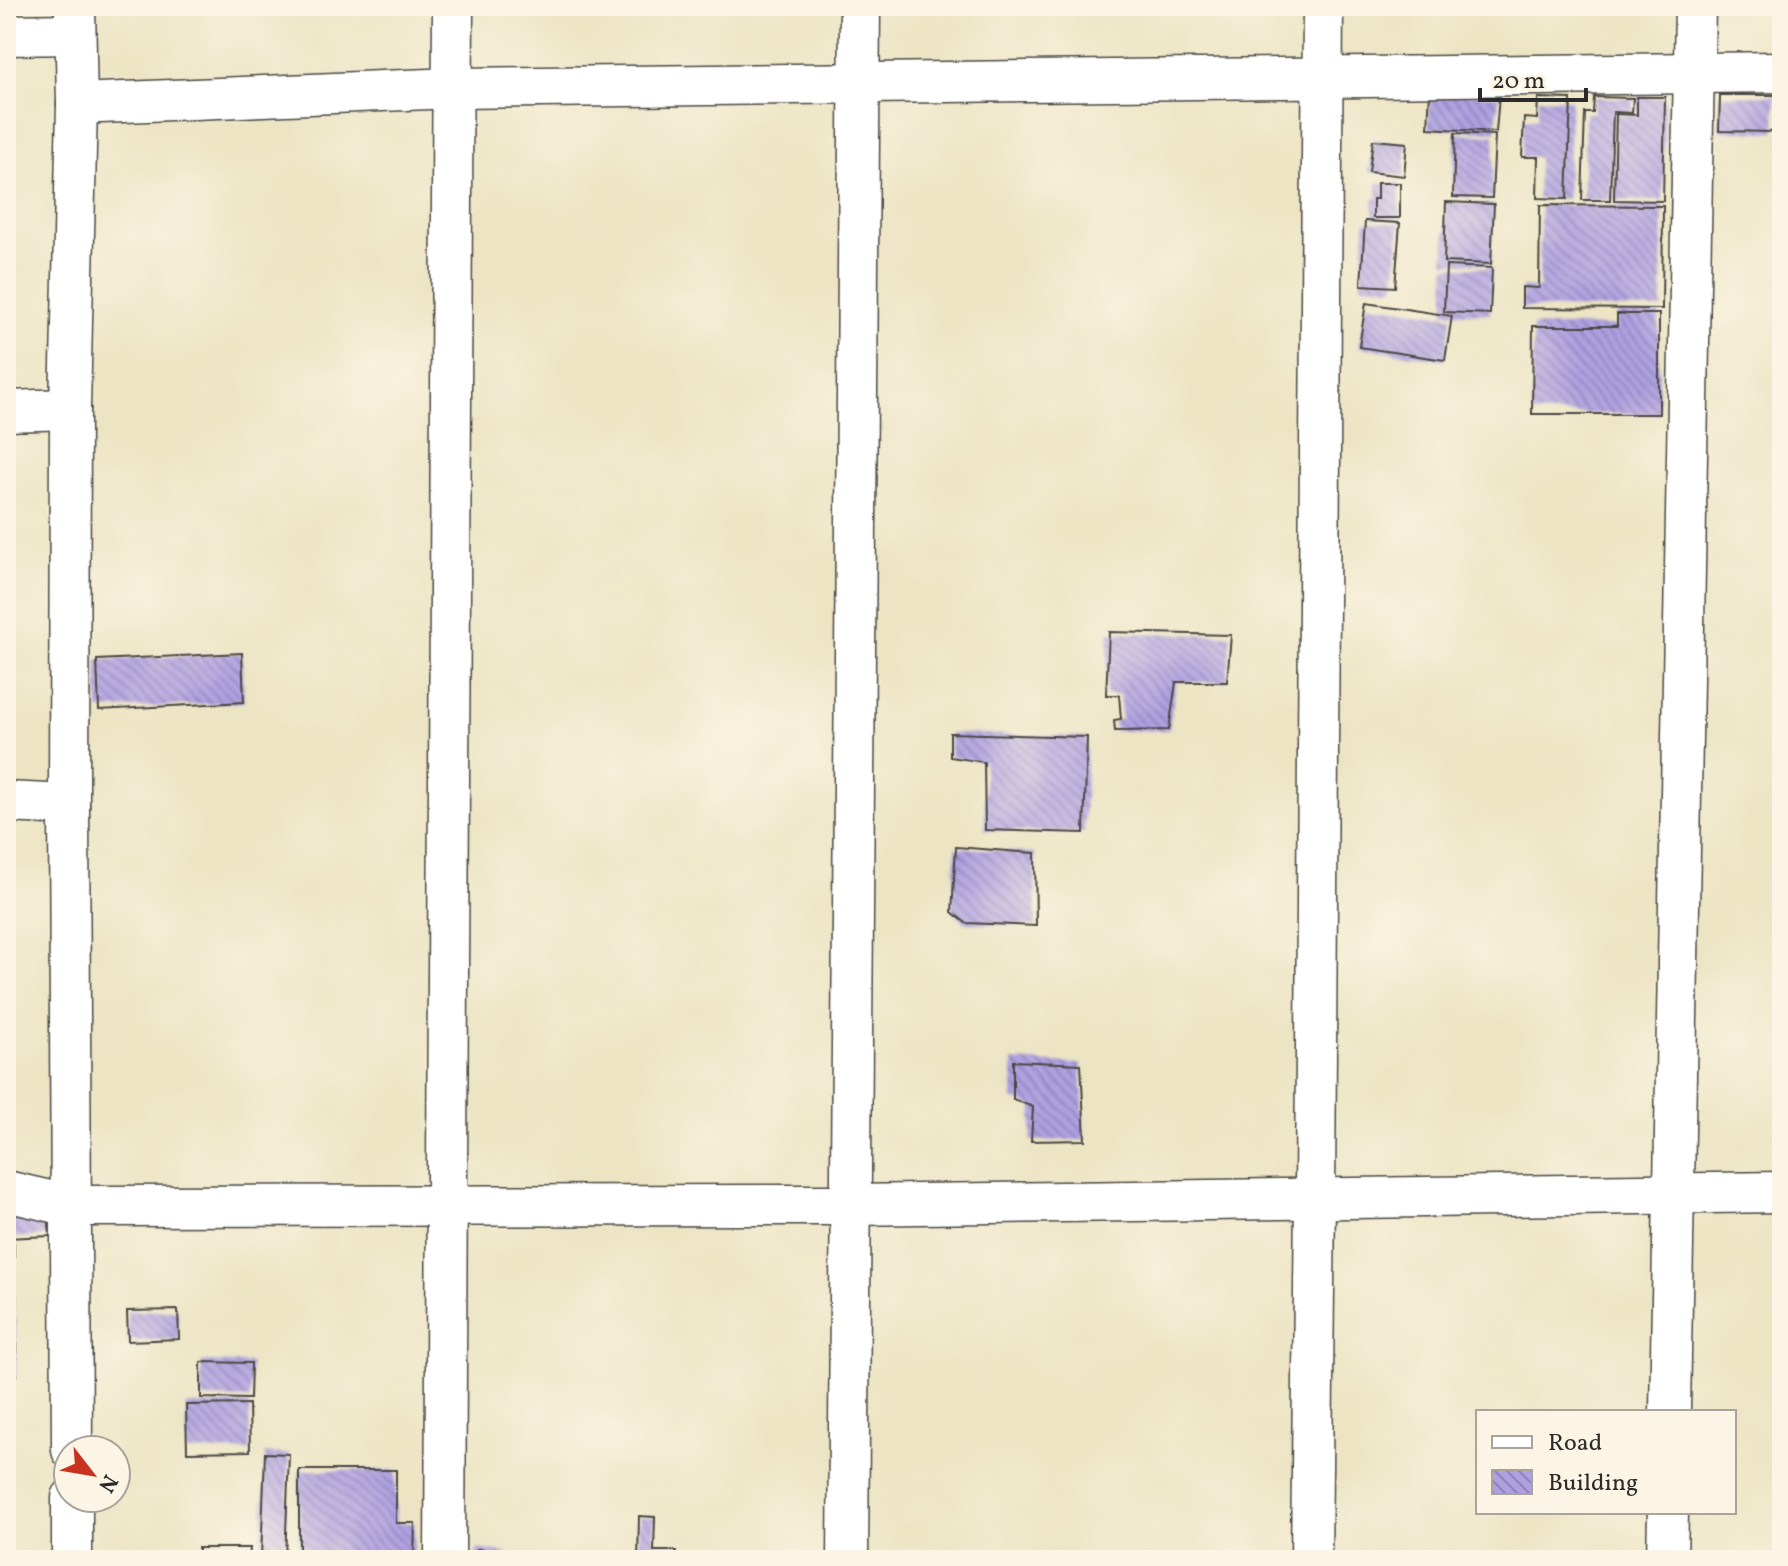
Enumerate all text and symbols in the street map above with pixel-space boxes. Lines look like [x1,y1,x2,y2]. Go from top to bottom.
scale bar [1480,52,1586,102]
text: 20 m [1492,65,1545,99]
legend [1476,1410,1736,1514]
text: Road [1548,1427,1602,1461]
north arrow [52,1434,132,1514]
text: Building [1548,1467,1638,1501]
text: N [90,1468,124,1498]

